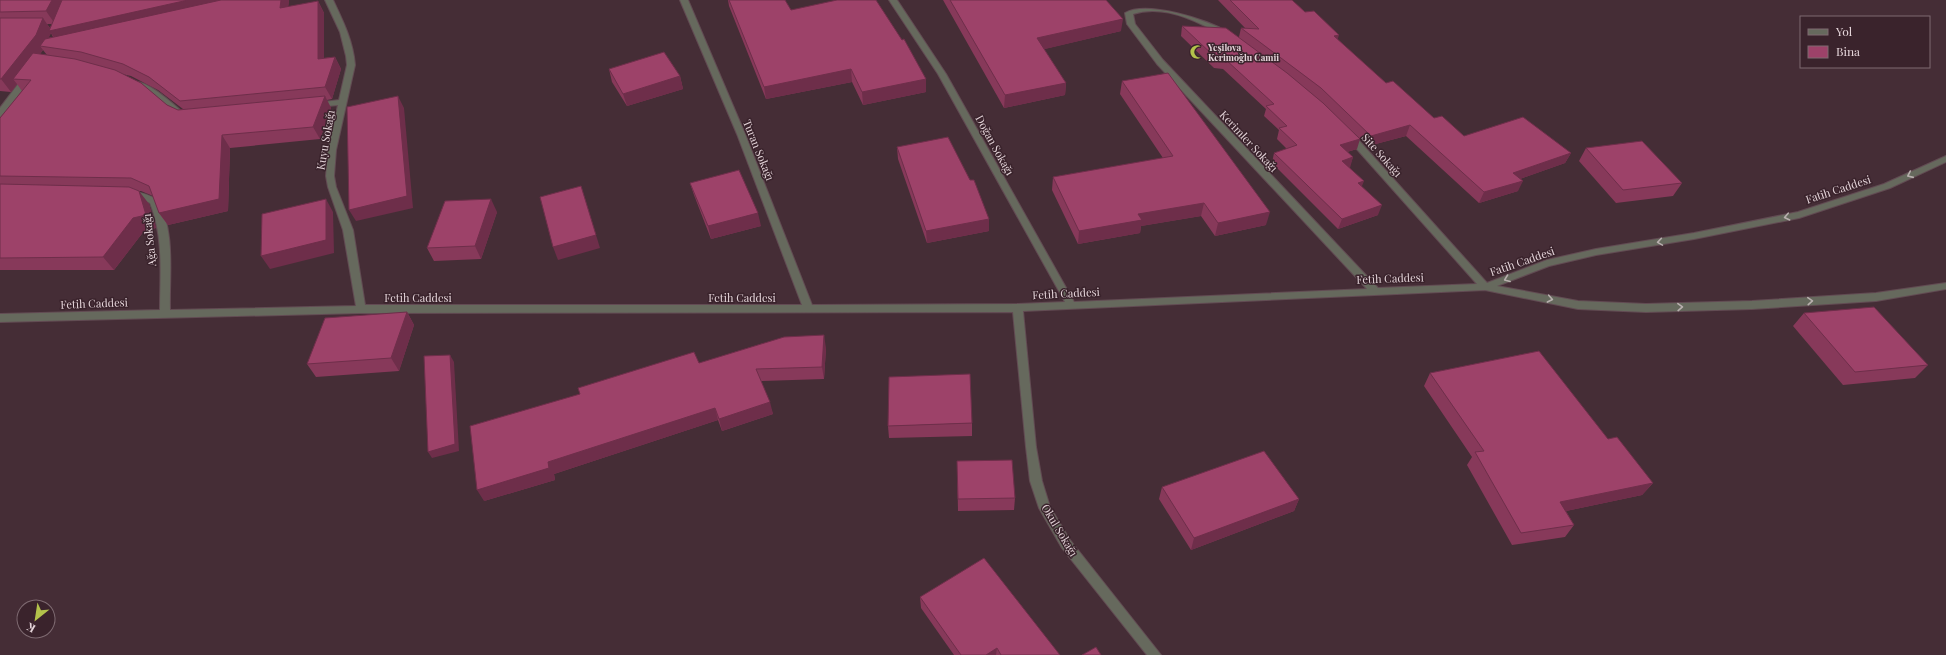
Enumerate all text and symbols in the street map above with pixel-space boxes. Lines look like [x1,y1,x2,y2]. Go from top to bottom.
legend [1800,16,1930,68]
text: Yol [1835,23,1853,39]
place label: Yeşilova Kerimoğlu Camii [1207,41,1279,63]
text: Bina [1836,43,1860,59]
mosque icon: Yeşilova Kerimoğlu Camii [1189,44,1205,60]
street label: Kerimler Sokağı [1217,107,1281,175]
street label: Kuyu Sokağı [312,109,338,171]
street label: Doğan Sokağı [972,112,1018,178]
street label: Turan Sokağı [740,117,778,183]
street label: Site Sokağı [1358,130,1406,180]
one-way arrow [1907,170,1915,178]
street label: Fatih Caddesi [1804,171,1872,207]
one-way arrow [1784,212,1791,221]
street label: Ağa Sokağı [139,213,159,268]
one-way arrow [1657,237,1663,246]
street label: Fatih Caddesi [1488,243,1556,279]
street label: Fetih Caddesi [1356,269,1424,287]
one-way arrow [1503,274,1510,282]
street label: Fetih Caddesi [1032,284,1100,302]
street label: Fetih Caddesi [384,290,452,305]
street label: Fetih Caddesi [708,290,776,305]
street label: Fetih Caddesi [60,294,128,312]
one-way arrow [1547,295,1553,303]
one-way arrow [1807,297,1813,305]
one-way arrow [1677,303,1683,311]
street label: Okul Sokağı [1038,501,1082,559]
north arrow [16,599,56,639]
text: K [23,620,38,637]

